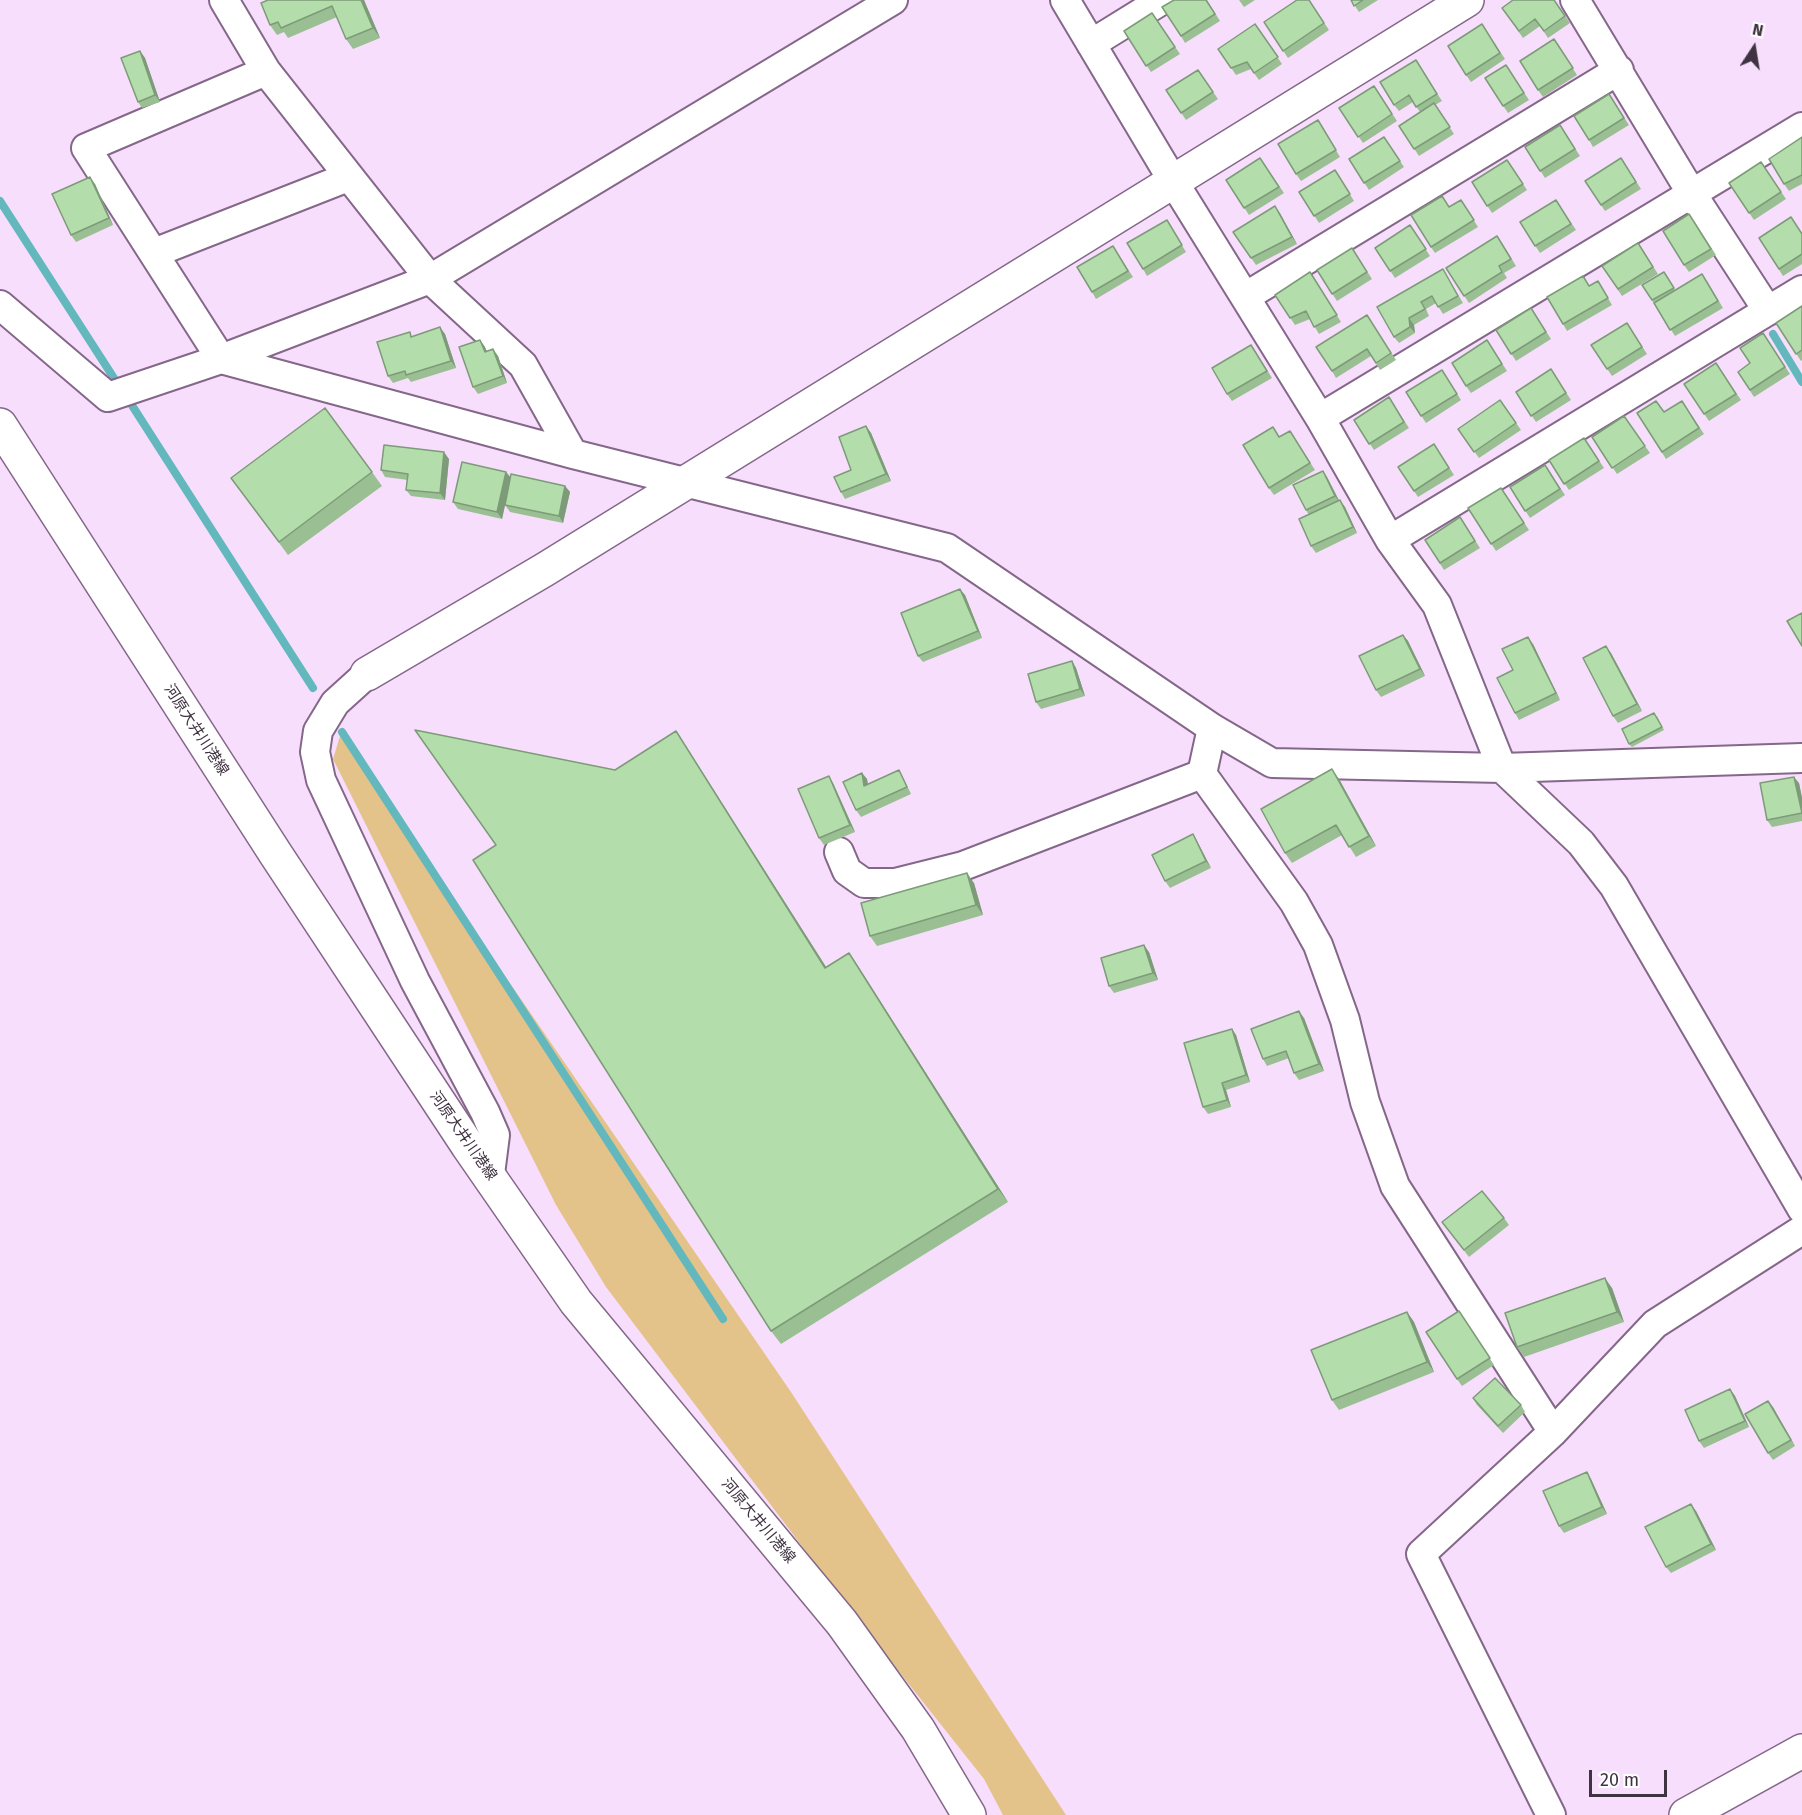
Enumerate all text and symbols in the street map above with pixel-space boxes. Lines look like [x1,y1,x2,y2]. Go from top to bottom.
north arrow [1724,18,1784,78]
text: N [1751,20,1765,40]
street label: 河原大井川港線 [160,681,232,779]
street label: 河原大井川港線 [426,1088,500,1184]
street label: 河原大井川港線 [717,1475,799,1567]
scale bar [1592,1758,1670,1796]
text: 20 m [1600,1769,1639,1791]

